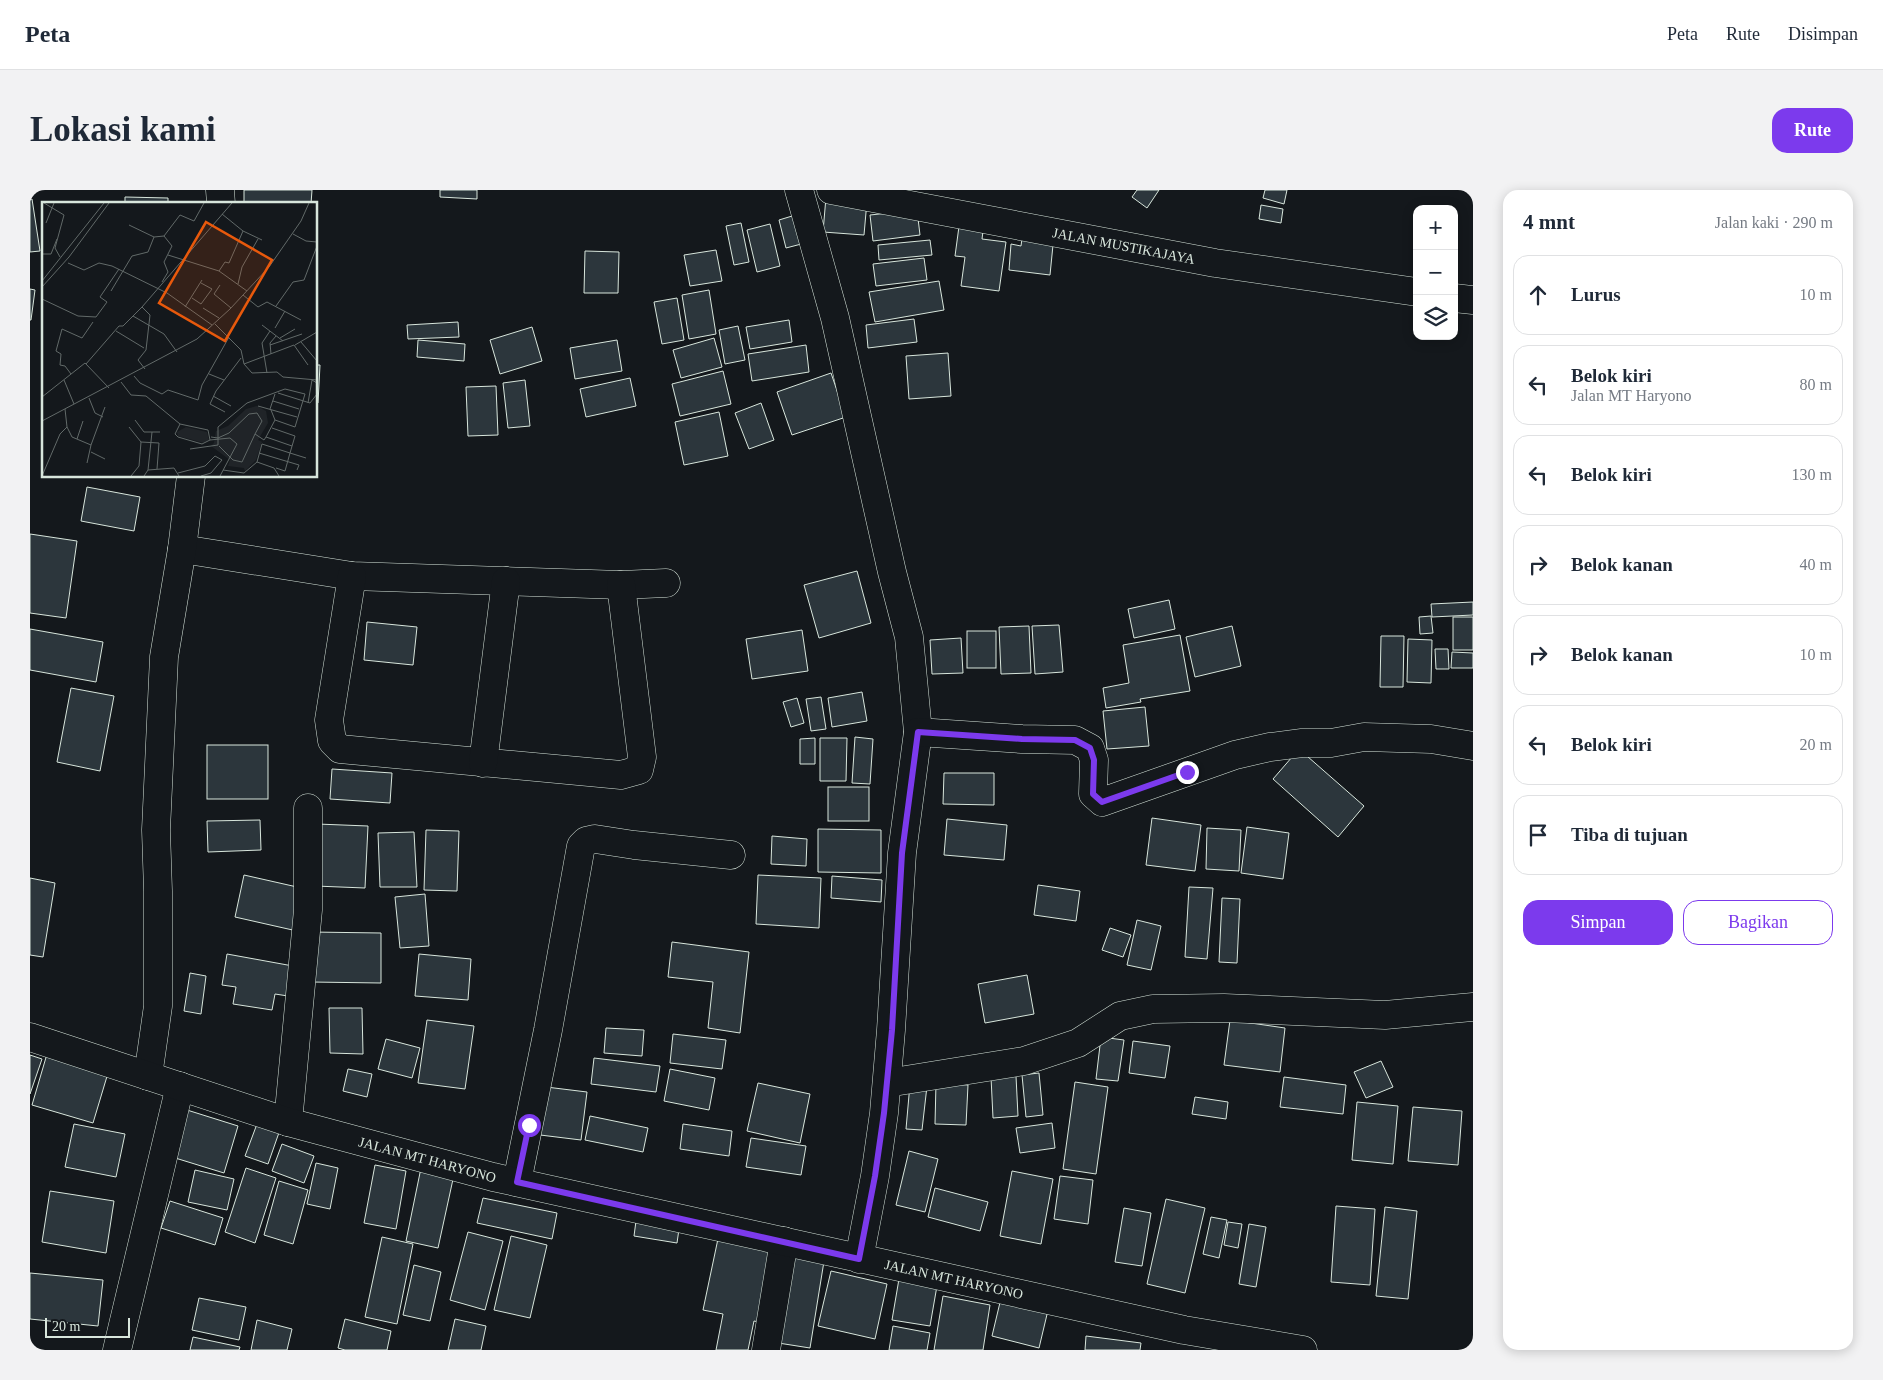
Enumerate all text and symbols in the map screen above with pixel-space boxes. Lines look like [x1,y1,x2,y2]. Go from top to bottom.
text: Peta [25,21,70,47]
text: Peta [1667,24,1698,44]
text: Rute [1726,24,1760,44]
text: Disimpan [1788,24,1858,44]
button: Rute [1772,108,1853,153]
text: Lokasi kami [30,110,216,149]
inset map [42,202,318,478]
map controls [1413,205,1458,340]
button: + [1413,205,1458,250]
text: 4 mnt [1523,210,1575,234]
text: Jalan kaki · 290 m [1715,214,1833,231]
street label: JALAN MUSTIKAJAYA [1051,225,1197,267]
button: − [1413,250,1458,295]
icon: ahead [1524,281,1552,309]
text: Lurus [1571,284,1621,305]
text: 10 m [1800,286,1832,303]
button: layers [1413,295,1458,340]
text: Belok kiri [1571,365,1652,386]
icon: left [1524,371,1552,399]
text: 80 m [1800,376,1832,393]
text: Jalan MT Haryono [1571,387,1692,404]
icon: left [1524,461,1552,489]
text: Belok kiri [1571,464,1652,485]
text: 130 m [1792,466,1832,483]
icon: right [1524,551,1552,579]
text: Belok kanan [1571,554,1673,575]
text: 40 m [1800,556,1832,573]
icon: right [1524,641,1552,669]
text: Belok kanan [1571,644,1673,665]
text: 10 m [1800,646,1832,663]
icon: left [1524,731,1552,759]
text: Belok kiri [1571,734,1652,755]
text: 20 m [1800,736,1832,753]
route end [1176,761,1199,784]
icon: arrive [1524,821,1552,849]
text: Tiba di tujuan [1571,824,1688,845]
button: Simpan [1523,900,1673,945]
button: Bagikan [1683,900,1833,945]
route start [518,1114,541,1137]
street label: JALAN MT HARYONO [357,1134,498,1185]
street label: JALAN MT HARYONO [883,1257,1025,1302]
scale bar [45,1315,130,1338]
text: 20 m [52,1319,80,1334]

